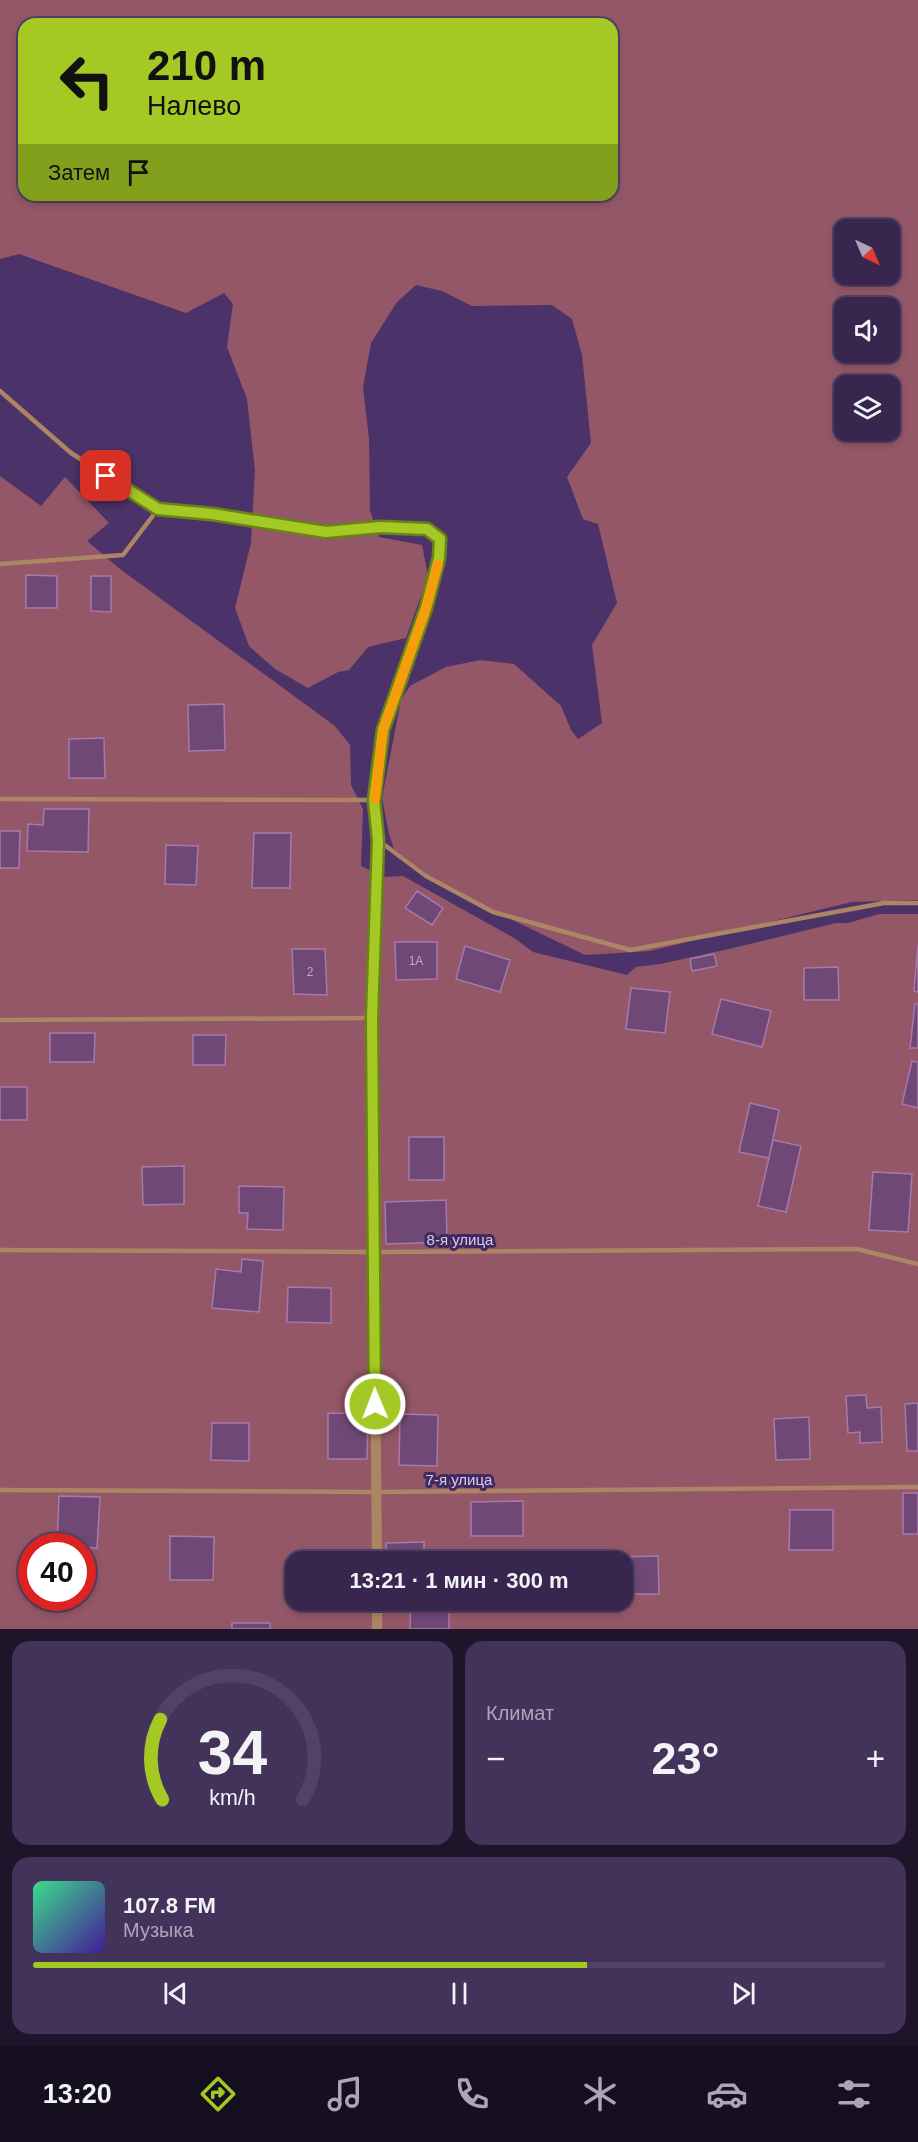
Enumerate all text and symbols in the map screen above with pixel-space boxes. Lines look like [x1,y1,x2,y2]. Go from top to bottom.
icon: left [48,42,126,120]
text: 210 m [147,42,266,89]
text: Налево [147,91,241,121]
icon: arrive [122,156,155,189]
text: Затем [48,160,110,185]
north arrow [834,219,900,285]
map controls [834,219,900,441]
button: sound [834,297,900,363]
button: layers [834,375,900,441]
pin [80,450,131,501]
icon: arrive [89,459,122,492]
house number: 1А [409,954,423,968]
house number: 2 [307,965,314,979]
street label: 8-я улица [427,1231,494,1248]
position arrow [343,1372,407,1436]
street label: 7-я улица [426,1471,493,1488]
speed limit sign: 40 [18,1533,96,1611]
text: 13:21 · 1 мин · 300 m [349,1568,569,1593]
text: Климат [486,1702,554,1724]
text: 34 [198,1718,267,1787]
text: 23° [651,1733,720,1784]
text: − [486,1740,505,1777]
text: + [866,1740,885,1777]
text: km/h [209,1786,256,1810]
text: 107.8 FM [123,1893,216,1918]
text: Музыка [123,1919,194,1941]
icon: previous [159,1977,192,2010]
icon: pause [443,1977,476,2010]
icon: next [727,1977,760,2010]
icon: directions [197,2073,239,2115]
icon: music [324,2073,366,2115]
icon: phone [451,2073,493,2115]
icon: climate [579,2073,621,2115]
icon: car [706,2073,748,2115]
icon: filters [833,2073,875,2115]
text: 13:20 [43,2079,112,2109]

